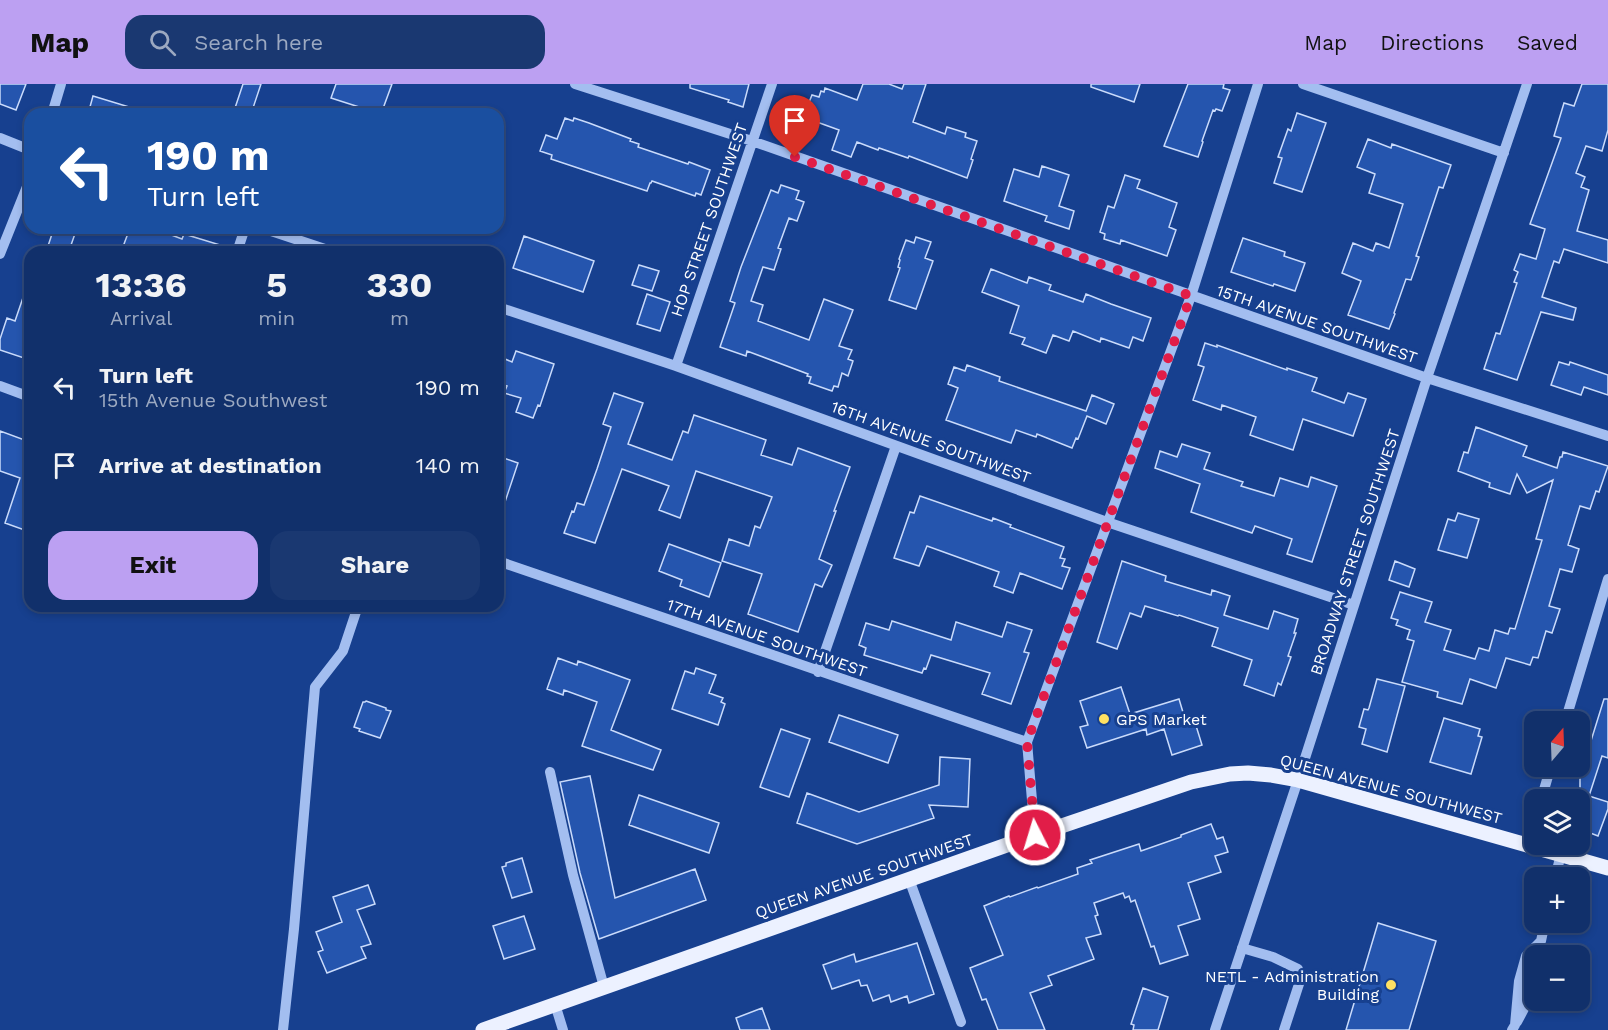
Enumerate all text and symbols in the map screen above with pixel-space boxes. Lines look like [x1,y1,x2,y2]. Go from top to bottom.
search box [125,15,545,69]
text: Map [30,26,89,59]
icon: search [146,26,179,59]
text: Search here [194,30,323,55]
text: Map [1304,30,1347,55]
text: Directions [1380,30,1484,55]
text: Saved [1517,30,1578,55]
pin [769,95,820,157]
icon: arrive [778,104,811,137]
street label: HOP STREET SOUTHWEST [667,120,751,319]
text: 190 m [147,131,270,180]
icon: left [48,132,126,210]
text: Turn left [147,181,259,213]
text: 13:36 [96,264,187,306]
text: 5 [266,264,287,306]
text: 330 [367,264,432,306]
street label: 15TH AVENUE SOUTHWEST [1214,281,1420,367]
text: Arrival [110,306,172,330]
text: min [258,306,295,330]
text: m [390,306,409,330]
text: Turn left [99,363,193,388]
icon: left [48,371,81,404]
text: 190 m [416,375,480,400]
text: 15th Avenue Southwest [99,388,327,412]
street label: 16TH AVENUE SOUTHWEST [829,397,1034,487]
street label: BROADWAY STREET SOUTHWEST [1306,426,1404,678]
icon: arrive [48,449,81,482]
text: Arrive at destination [99,453,322,478]
text: 140 m [416,453,480,478]
button: Exit [48,531,258,600]
button: Share [270,531,480,600]
street label: 17TH AVENUE SOUTHWEST [664,595,870,681]
place label: GPS Market [1116,710,1207,729]
north arrow [1524,711,1590,777]
map controls [1524,711,1590,1011]
marker: GPS Market [1097,712,1111,726]
street label: QUEEN AVENUE SOUTHWEST [1278,750,1504,828]
button: layers [1524,789,1590,855]
position arrow [1003,803,1067,867]
street label: QUEEN AVENUE SOUTHWEST [753,830,976,922]
button: + [1524,867,1590,933]
button: − [1524,945,1590,1011]
place label: NETL - Administration Building [1205,967,1379,1004]
marker: NETL - Administration Building [1384,978,1398,992]

